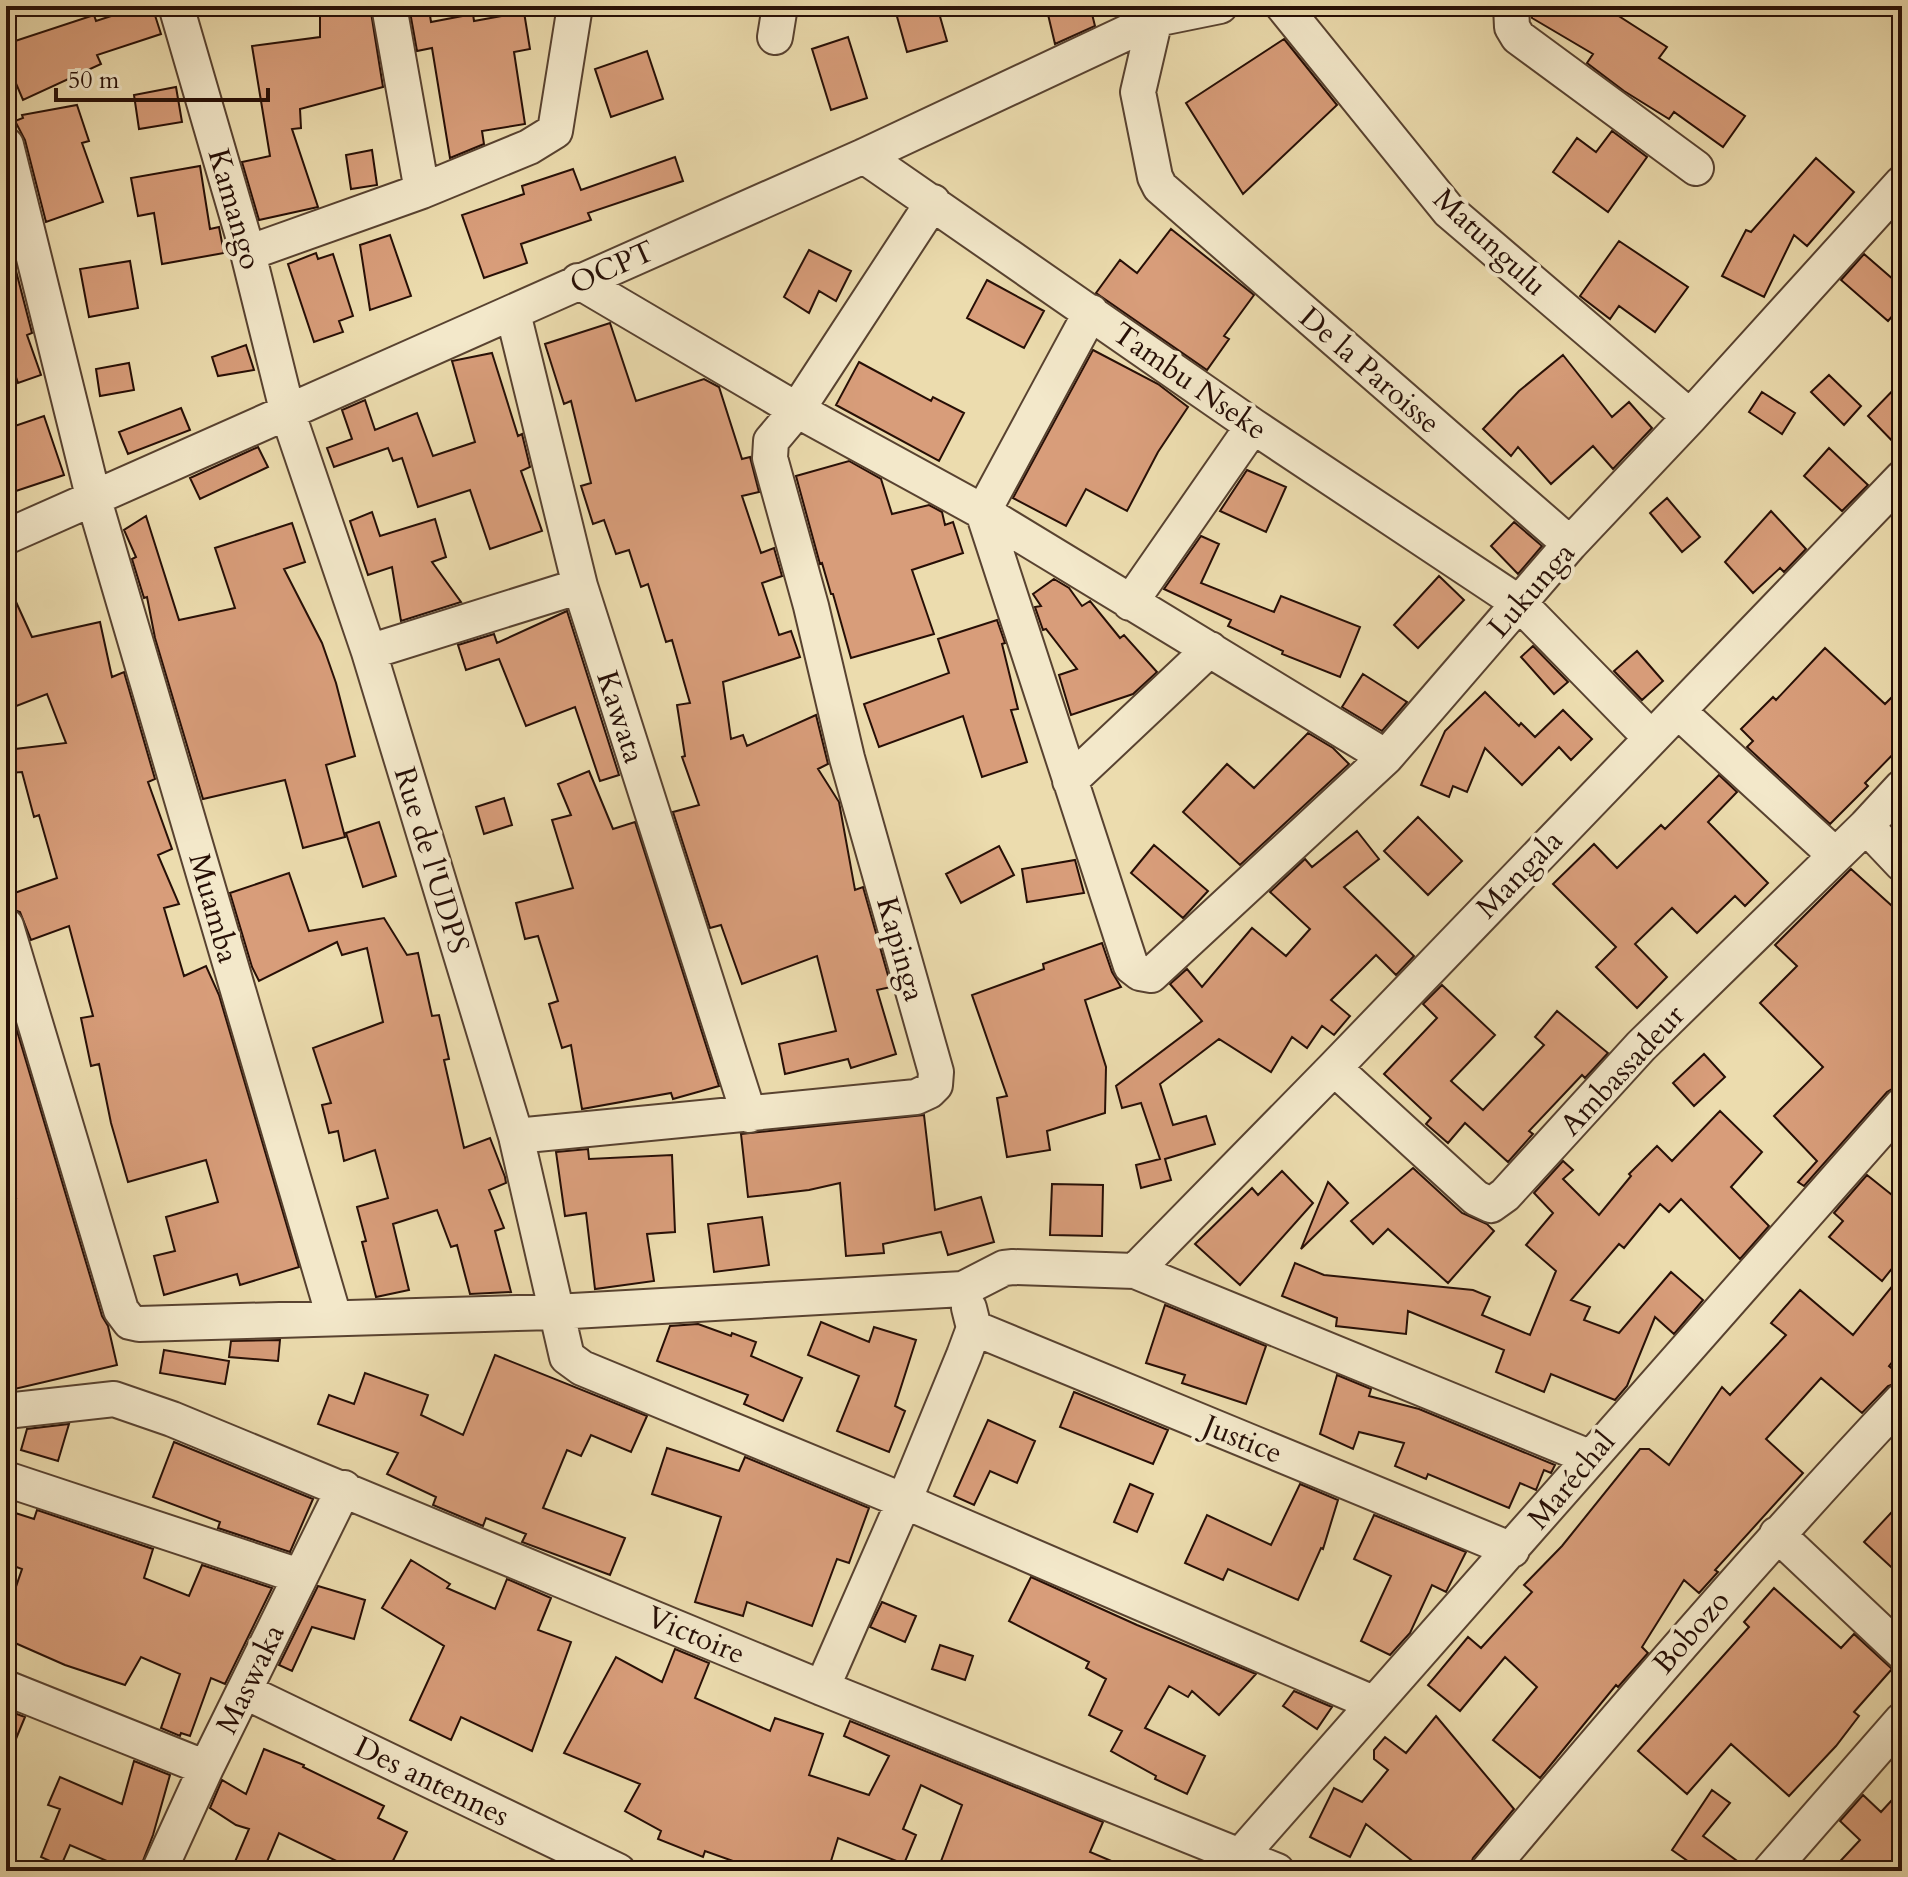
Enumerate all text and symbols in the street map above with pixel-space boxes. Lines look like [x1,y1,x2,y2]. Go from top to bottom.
scale bar [56,52,268,102]
text: 50 m [68,64,120,97]
street label: Kamango [198,144,271,274]
street label: Matungulu [1424,179,1555,306]
street label: OCPT [563,231,661,304]
street label: De la Paroisse [1290,298,1449,443]
street label: Tambu Nseke [1104,313,1275,450]
street label: Lukunga [1479,534,1584,647]
street label: Kawata [586,666,655,769]
street label: Rue de l'UDPS [384,762,479,958]
street label: Mangala [1467,821,1572,928]
street label: Muamba [178,849,249,968]
street label: Kapinga [866,892,935,1006]
street label: Ambassadeur [1551,996,1694,1145]
street label: Justice [1193,1404,1288,1474]
street label: Maréchal [1518,1422,1625,1538]
street label: Bobozo [1644,1582,1739,1683]
street label: Victoire [640,1596,751,1674]
street label: Maswaka [206,1617,295,1741]
street label: Des antennes [348,1726,516,1836]

